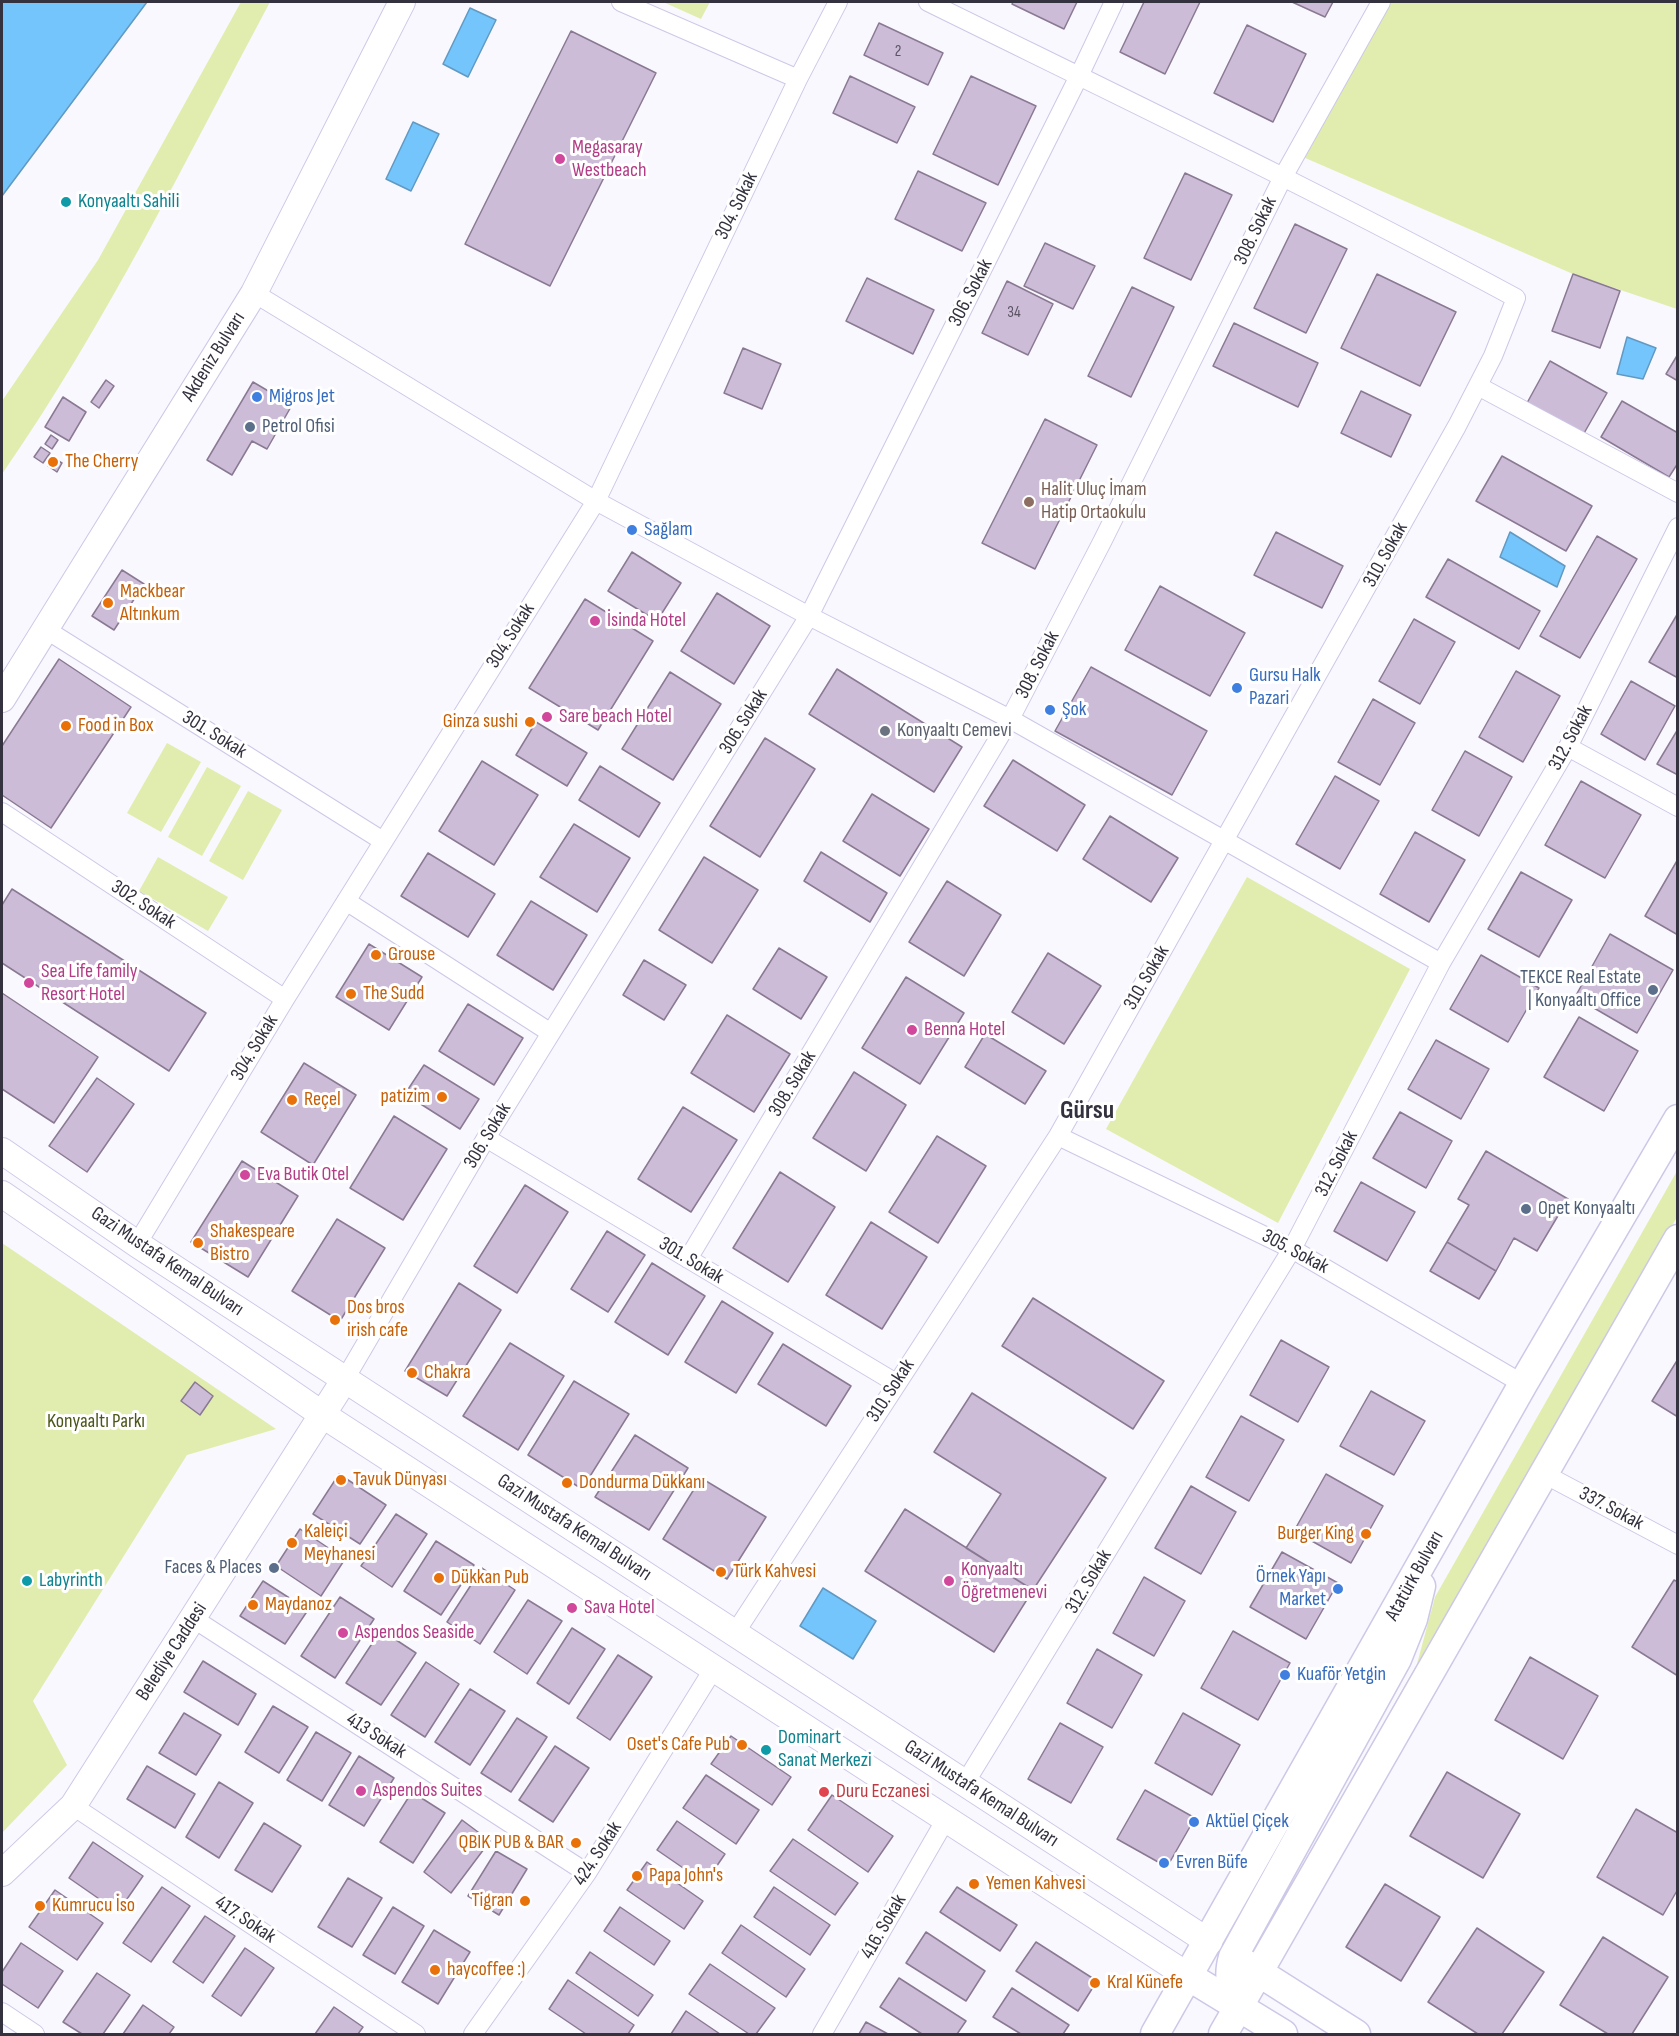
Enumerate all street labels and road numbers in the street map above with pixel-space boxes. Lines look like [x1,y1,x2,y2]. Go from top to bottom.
street label: 304. Sokak [710,168,764,244]
street label: 308. Sokak [1229,193,1283,269]
street label: 306. Sokak [944,255,998,331]
street label: Akdeniz Bulvarı [177,308,251,406]
street label: 310. Sokak [1358,518,1414,592]
street label: 304. Sokak [482,599,540,673]
street label: 308. Sokak [1011,627,1065,703]
street label: 306. Sokak [715,685,773,759]
street label: 312. Sokak [1544,701,1598,775]
street label: 301. Sokak [177,706,251,764]
street label: 302. Sokak [106,875,180,935]
street label: 310. Sokak [1119,941,1175,1015]
street label: 304. Sokak [226,1011,284,1085]
street label: 308. Sokak [764,1047,822,1121]
street label: 306. Sokak [459,1099,517,1173]
street label: 312. Sokak [1310,1127,1364,1201]
street label: Gazi Mustafa Kemal Bulvarı [86,1202,248,1322]
street label: 305. Sokak [1258,1224,1332,1280]
street label: 301. Sokak [654,1232,728,1290]
street label: 310. Sokak [862,1355,920,1427]
street label: Gazi Mustafa Kemal Bulvarı [492,1469,656,1587]
street label: 337. Sokak [1575,1482,1647,1536]
street label: Atatürk Bulvarı [1381,1527,1449,1625]
street label: 312. Sokak [1061,1546,1117,1618]
street label: Belediye Caddesi [131,1598,213,1706]
street label: 413 Sokak [341,1708,411,1764]
street label: Gazi Mustafa Kemal Bulvarı [899,1735,1063,1853]
street label: 424. Sokak [568,1817,628,1891]
street label: 416. Sokak [856,1890,912,1964]
street label: 417. Sokak [210,1891,280,1949]

